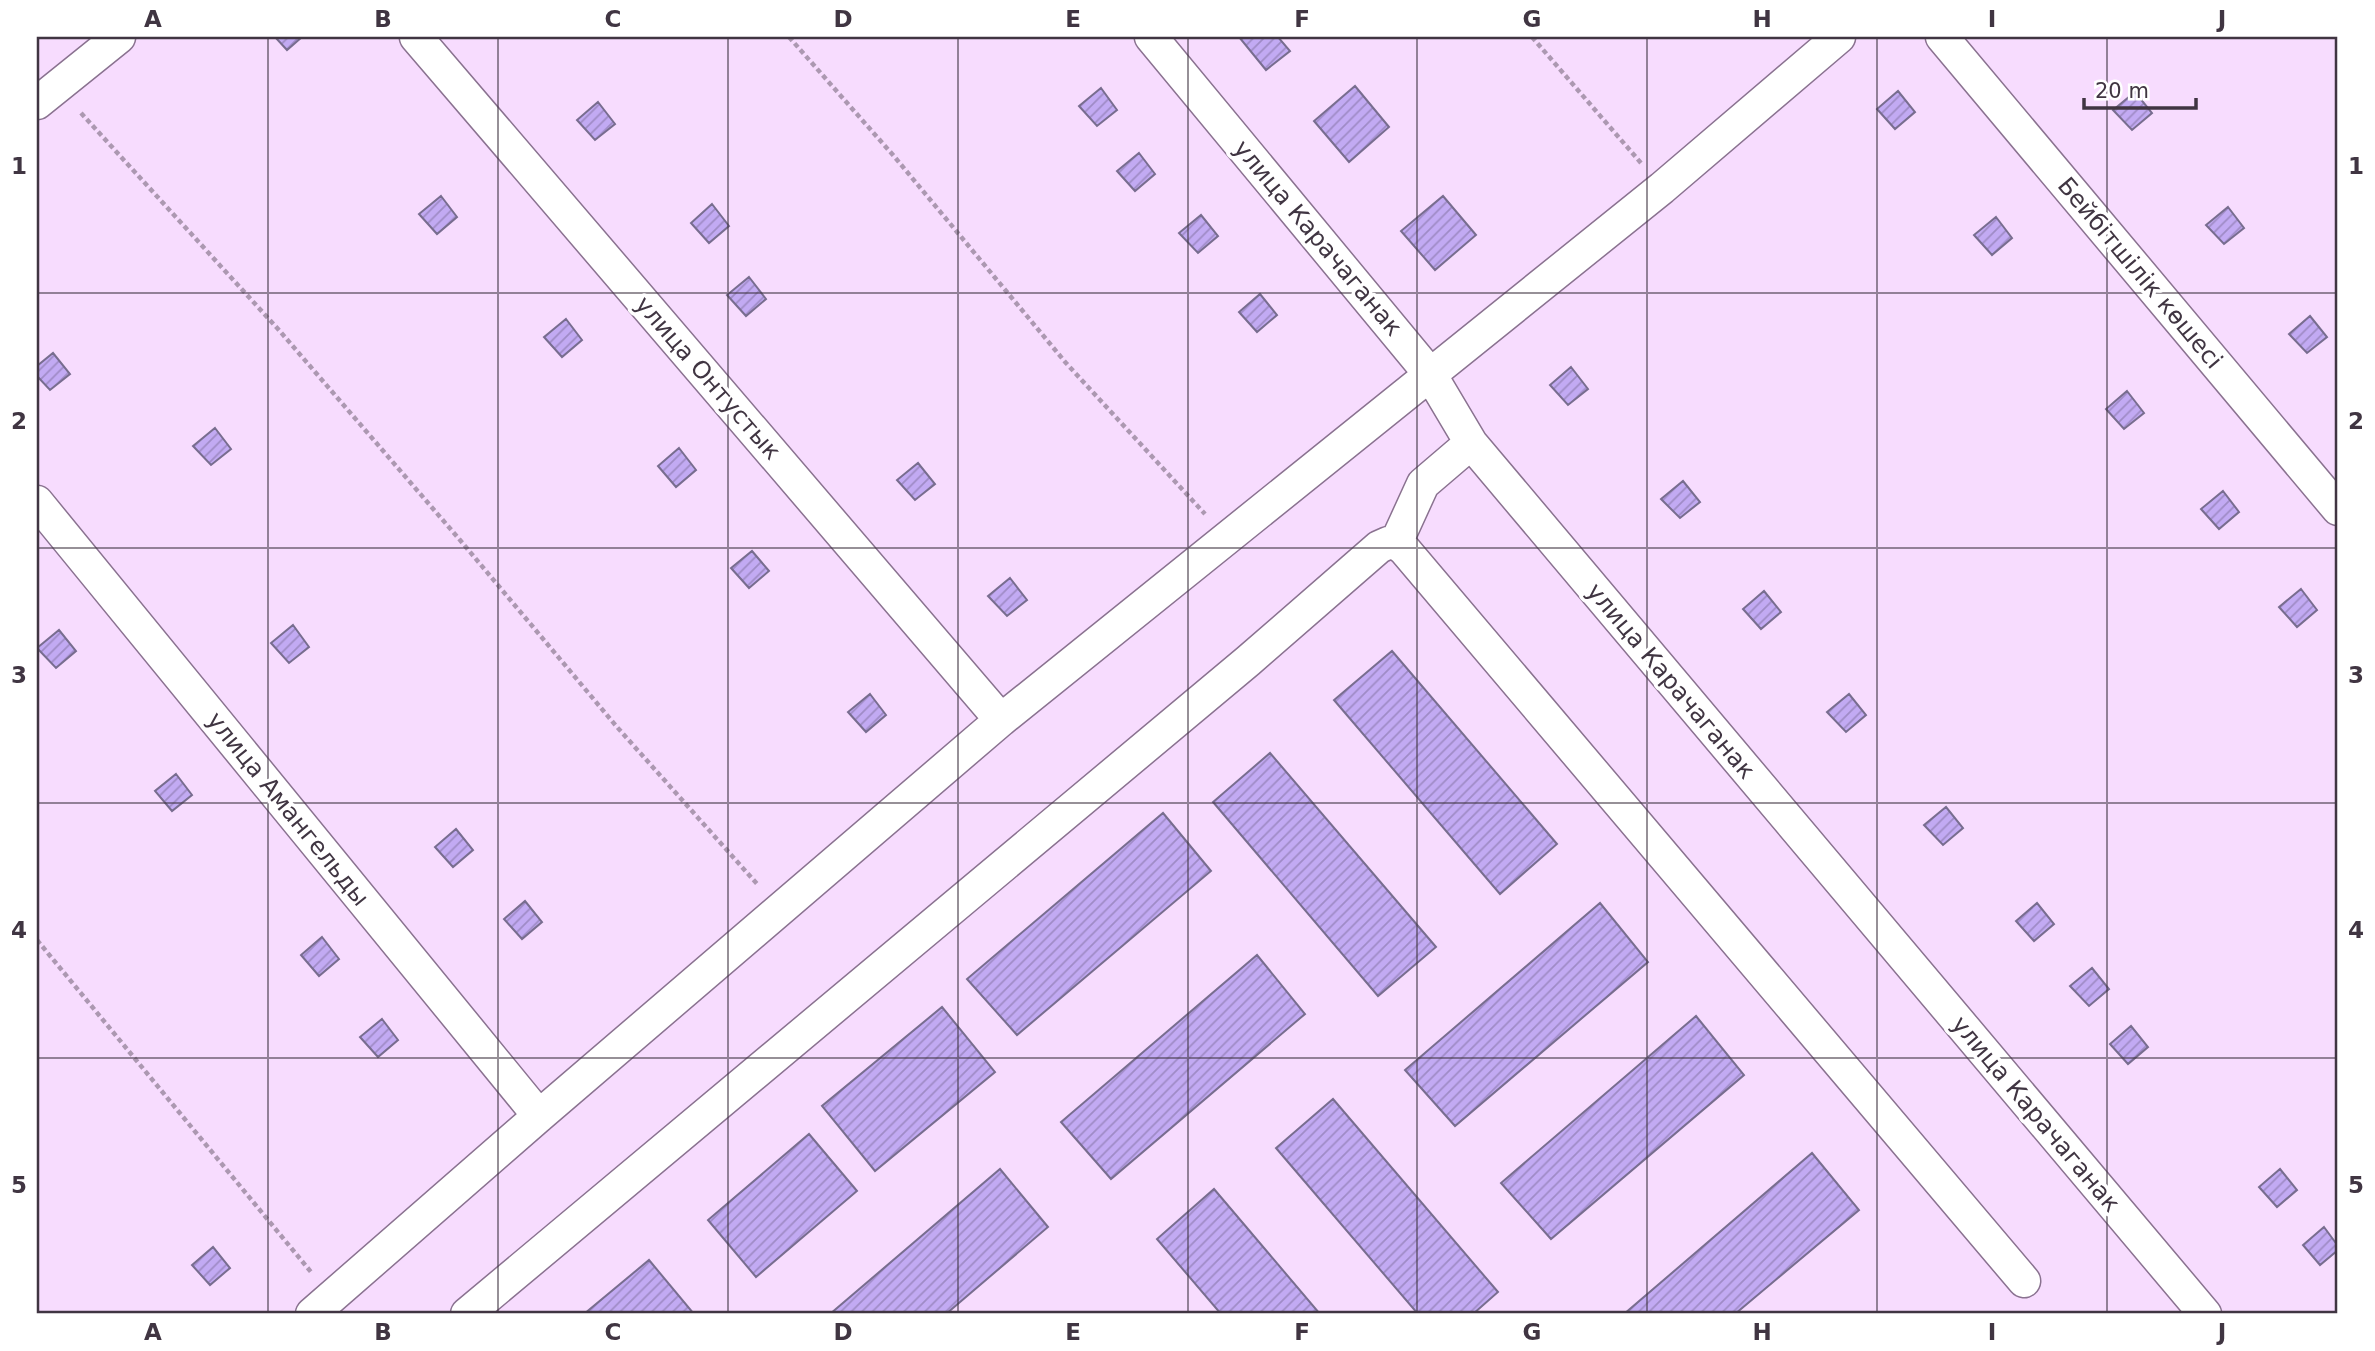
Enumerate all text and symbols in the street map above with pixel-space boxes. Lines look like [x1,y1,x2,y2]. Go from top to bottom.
text: A [144,6,162,32]
text: B [374,6,392,32]
text: C [605,6,621,32]
text: D [833,6,853,32]
text: E [1065,6,1081,32]
text: F [1294,6,1310,32]
text: G [1523,6,1541,32]
text: H [1752,6,1772,32]
text: I [1988,6,1996,32]
text: J [2216,6,2226,32]
scale bar [2084,66,2196,110]
text: 20 m [2095,79,2149,103]
street label: улица Карачаганак [1228,135,1408,341]
text: 1 [11,153,27,179]
text: 1 [2348,153,2364,179]
street label: Бейбітшілік көшесі [2052,172,2228,374]
street label: улица Онтустык [629,291,787,465]
text: 2 [11,408,27,434]
text: 2 [2348,408,2364,434]
street label: улица Карачаганак [1581,578,1761,784]
text: 3 [11,662,27,688]
text: 3 [2348,662,2364,688]
street label: улица Амангельды [201,706,375,912]
text: 4 [11,917,27,943]
text: 4 [2348,917,2364,943]
street label: улица Карачаганак [1946,1011,2126,1217]
text: 5 [11,1172,27,1198]
text: 5 [2348,1172,2364,1198]
text: A [144,1319,162,1345]
text: B [374,1319,392,1345]
text: C [605,1319,621,1345]
text: D [833,1319,853,1345]
text: E [1065,1319,1081,1345]
text: F [1294,1319,1310,1345]
text: G [1523,1319,1541,1345]
text: H [1752,1319,1772,1345]
text: I [1988,1319,1996,1345]
text: J [2216,1319,2226,1345]

